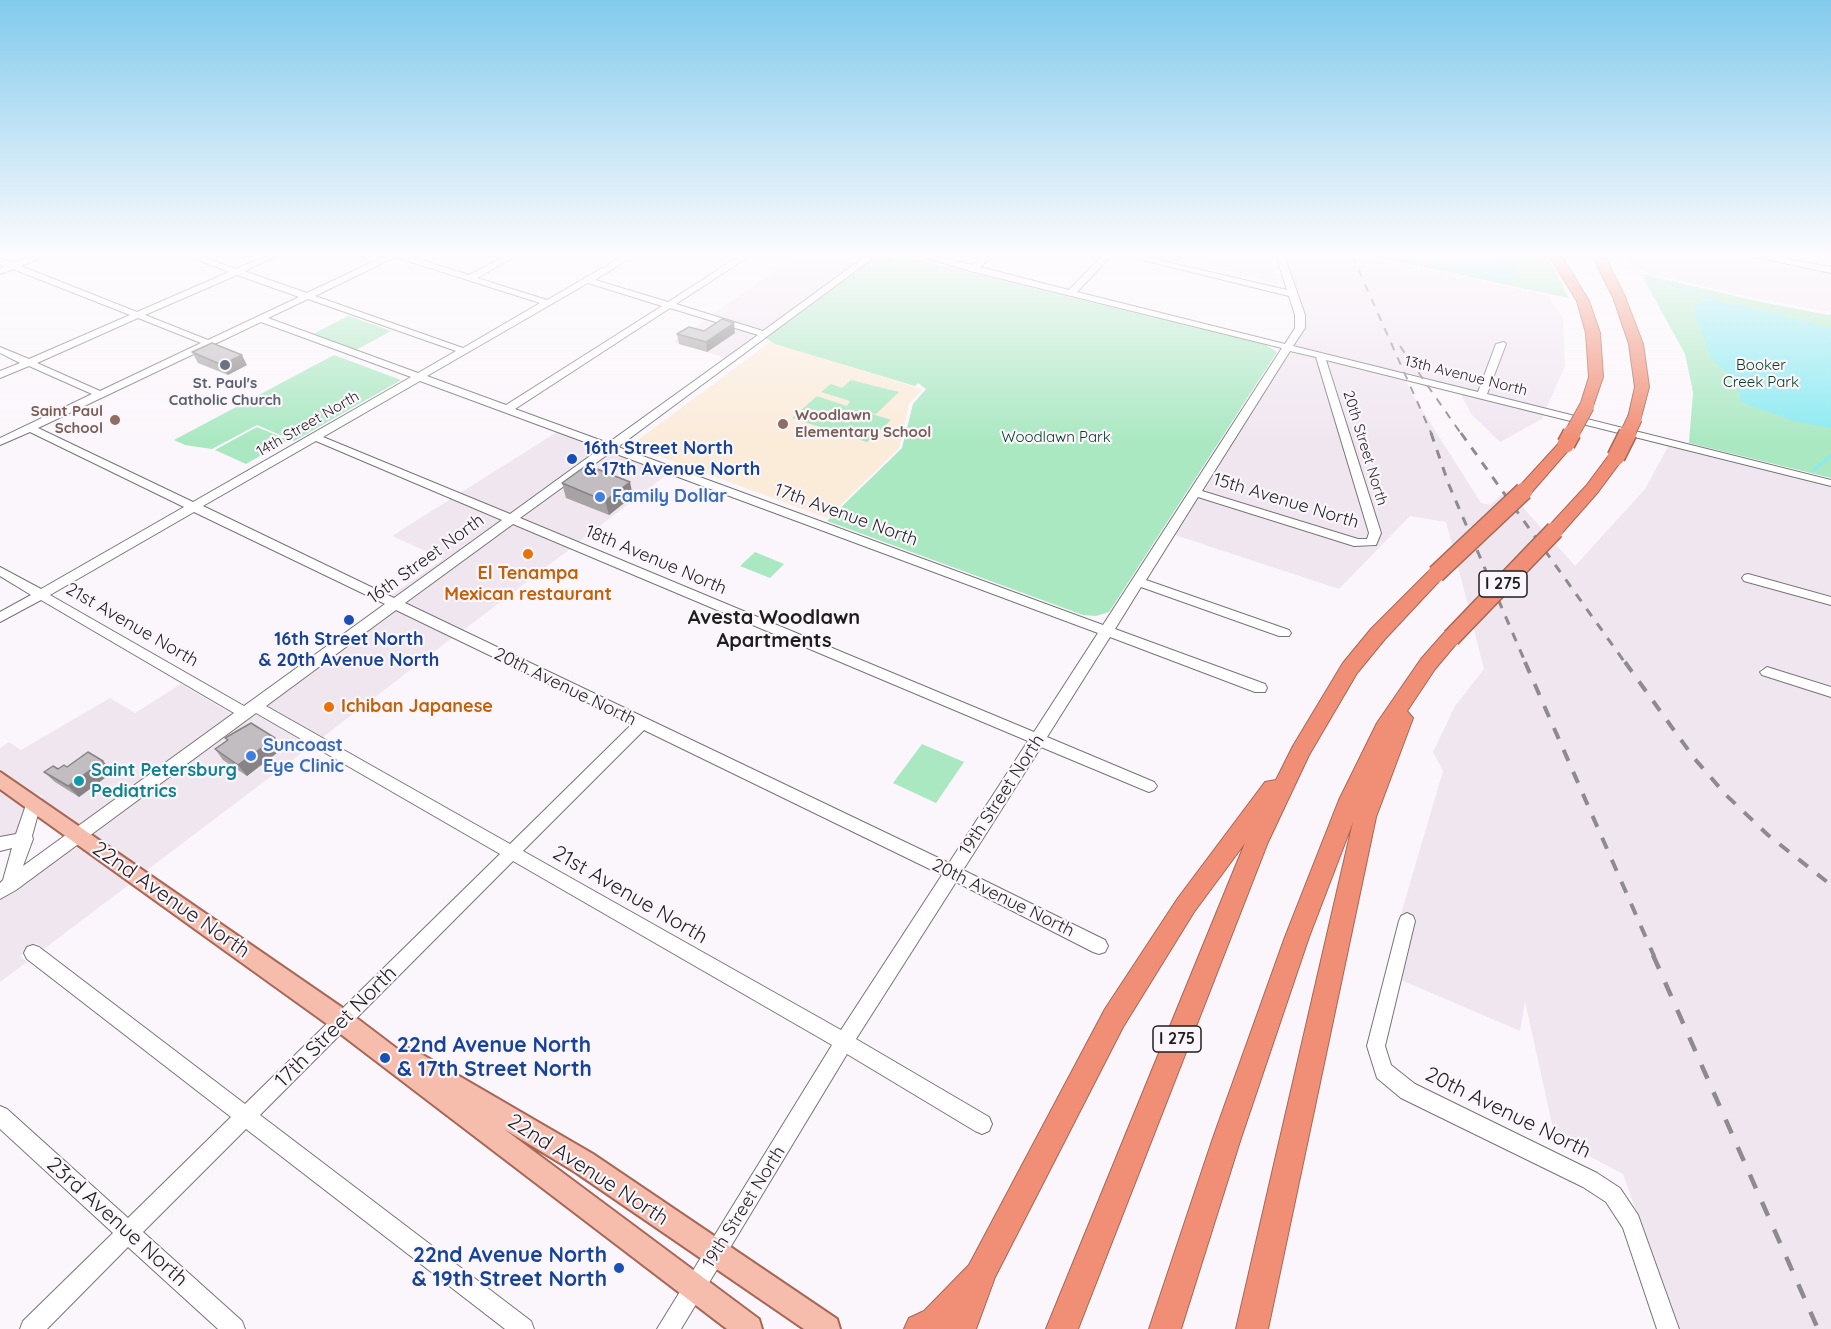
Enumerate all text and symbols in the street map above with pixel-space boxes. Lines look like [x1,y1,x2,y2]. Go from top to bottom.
street label: 13th Avenue North [1403,352,1529,400]
park label: Booker Creek Park [1723,356,1799,391]
marker: St. Paul's Catholic Church [218,358,232,372]
place label: St. Paul's Catholic Church [169,374,281,409]
street label: 14th Street North [254,387,362,461]
street label: 20th Street North [1339,388,1391,508]
place label: Saint Paul School [31,402,103,437]
place label: Woodlawn Elementary School [795,406,931,441]
marker: Saint Paul School [108,413,122,427]
marker: Woodlawn Elementary School [776,417,790,431]
park label: Woodlawn Park [1001,428,1111,446]
place label: 16th Street North & 17th Avenue North [584,438,760,480]
marker: 16th Street North & 17th Avenue North [565,452,579,466]
street label: 15th Avenue North [1210,469,1362,533]
street label: 17th Avenue North [771,479,921,551]
place label: Family Dollar [612,486,727,508]
marker: Family Dollar [593,490,607,504]
street label: 16th Street North [363,509,489,609]
street label: 18th Avenue North [582,520,730,600]
marker: El Tenampa Mexican restaurant [521,547,535,561]
place label: El Tenampa Mexican restaurant [444,563,612,606]
road number: I 275 [1479,571,1527,597]
street label: 21st Avenue North [62,578,202,672]
district label: Avesta Woodlawn Apartments [688,606,860,653]
marker: 16th Street North & 20th Avenue North [342,613,356,627]
place label: 16th Street North & 20th Avenue North [259,629,439,672]
street label: 20th Avenue North [490,643,640,731]
place label: Ichiban Japanese [341,696,493,718]
marker: Ichiban Japanese [322,700,336,714]
street label: 19th Street North [955,731,1049,859]
place label: Suncoast Eye Clinic [263,735,344,777]
marker: Suncoast Eye Clinic [244,749,258,763]
place label: Saint Petersburg Pediatrics [91,760,237,802]
marker: Saint Petersburg Pediatrics [72,774,86,788]
street label: 22nd Avenue North [87,836,255,964]
street label: 21st Avenue North [548,840,712,950]
street label: 20th Avenue North [928,854,1078,942]
street label: 17th Street North [270,961,402,1093]
road number: I 275 [1153,1026,1201,1052]
place label: 22nd Avenue North & 17th Street North [397,1033,592,1083]
marker: 22nd Avenue North & 17th Street North [378,1051,392,1065]
street label: 20th Avenue North [1421,1062,1595,1164]
street label: 22nd Avenue North [503,1109,673,1231]
street label: 19th Street North [698,1142,790,1272]
street label: 23rd Avenue North [41,1152,193,1292]
place label: 22nd Avenue North & 19th Street North [412,1243,607,1293]
marker: 22nd Avenue North & 19th Street North [612,1261,626,1275]

